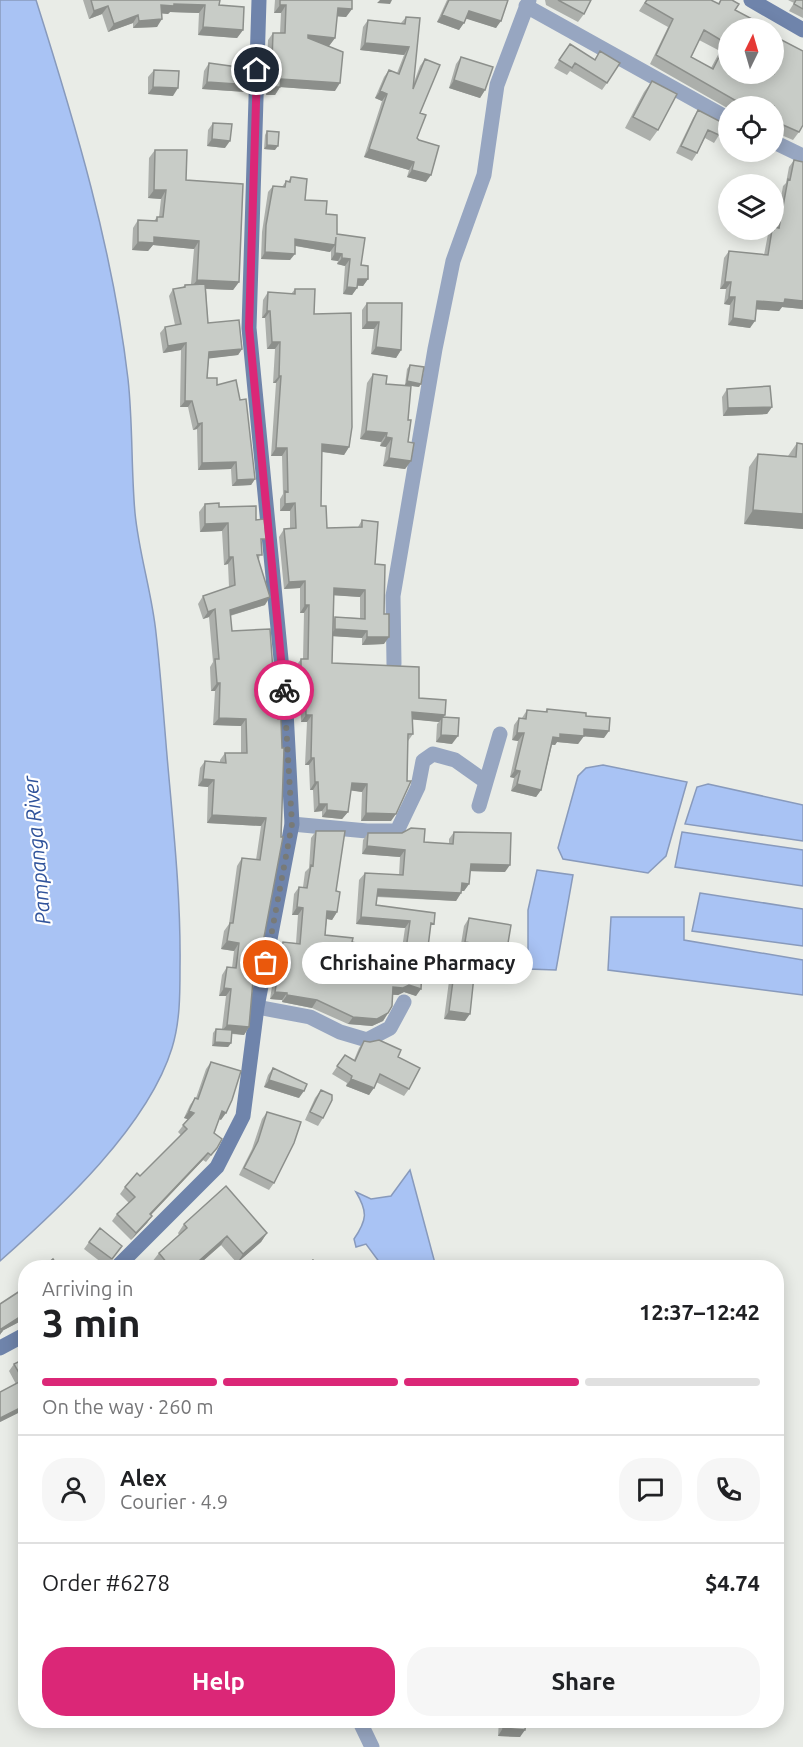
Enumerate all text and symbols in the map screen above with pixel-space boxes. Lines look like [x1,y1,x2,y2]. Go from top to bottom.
north arrow [718,18,784,84]
map controls [718,18,784,240]
pin [231,44,282,95]
icon: home [240,53,273,86]
button: locate [718,96,784,162]
button: layers [718,174,784,240]
courier [254,660,314,720]
icon: bike [268,674,301,707]
water label: Pampanga River [17,774,54,926]
pin [240,937,291,988]
callout: Chrishaine Pharmacy [302,942,533,984]
icon: bag [249,946,282,979]
text: Chrishaine Pharmacy [320,951,515,974]
text: Arriving in [42,1277,133,1300]
text: 12:37–12:42 [639,1299,760,1324]
text: 3 min [42,1301,141,1344]
text: On the way · 260 m [42,1395,214,1418]
button: person [42,1458,105,1521]
button: chat [619,1458,682,1521]
button: phone [697,1458,760,1521]
text: Alex [120,1465,167,1490]
text: Courier · 4.9 [120,1490,228,1513]
text: Order #6278 [42,1570,170,1595]
text: $4.74 [705,1570,760,1595]
button: Help [42,1647,395,1716]
button: Share [407,1647,760,1716]

